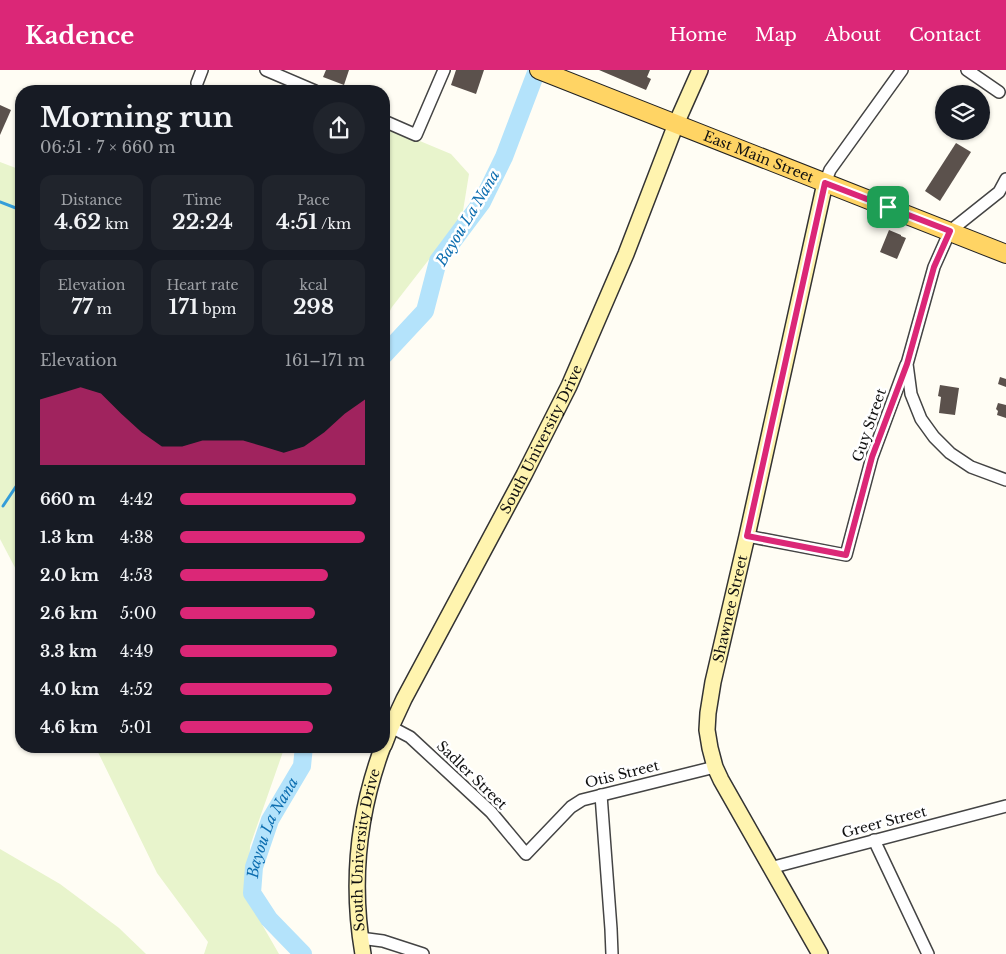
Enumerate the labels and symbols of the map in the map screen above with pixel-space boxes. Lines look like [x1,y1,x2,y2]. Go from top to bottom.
street label: East Main Street [701,127,817,187]
water label: Bayou La Nana [431,166,504,270]
pin [867,186,909,228]
street label: South University Drive [496,362,586,517]
street label: Guy Street [848,385,890,464]
street label: Shawnee Street [709,553,751,664]
street label: Sadler Street [433,737,512,814]
street label: Otis Street [583,756,662,792]
street label: South University Drive [348,766,384,932]
water label: Bayou La Nana [243,774,302,880]
street label: Greer Street [840,802,929,842]

